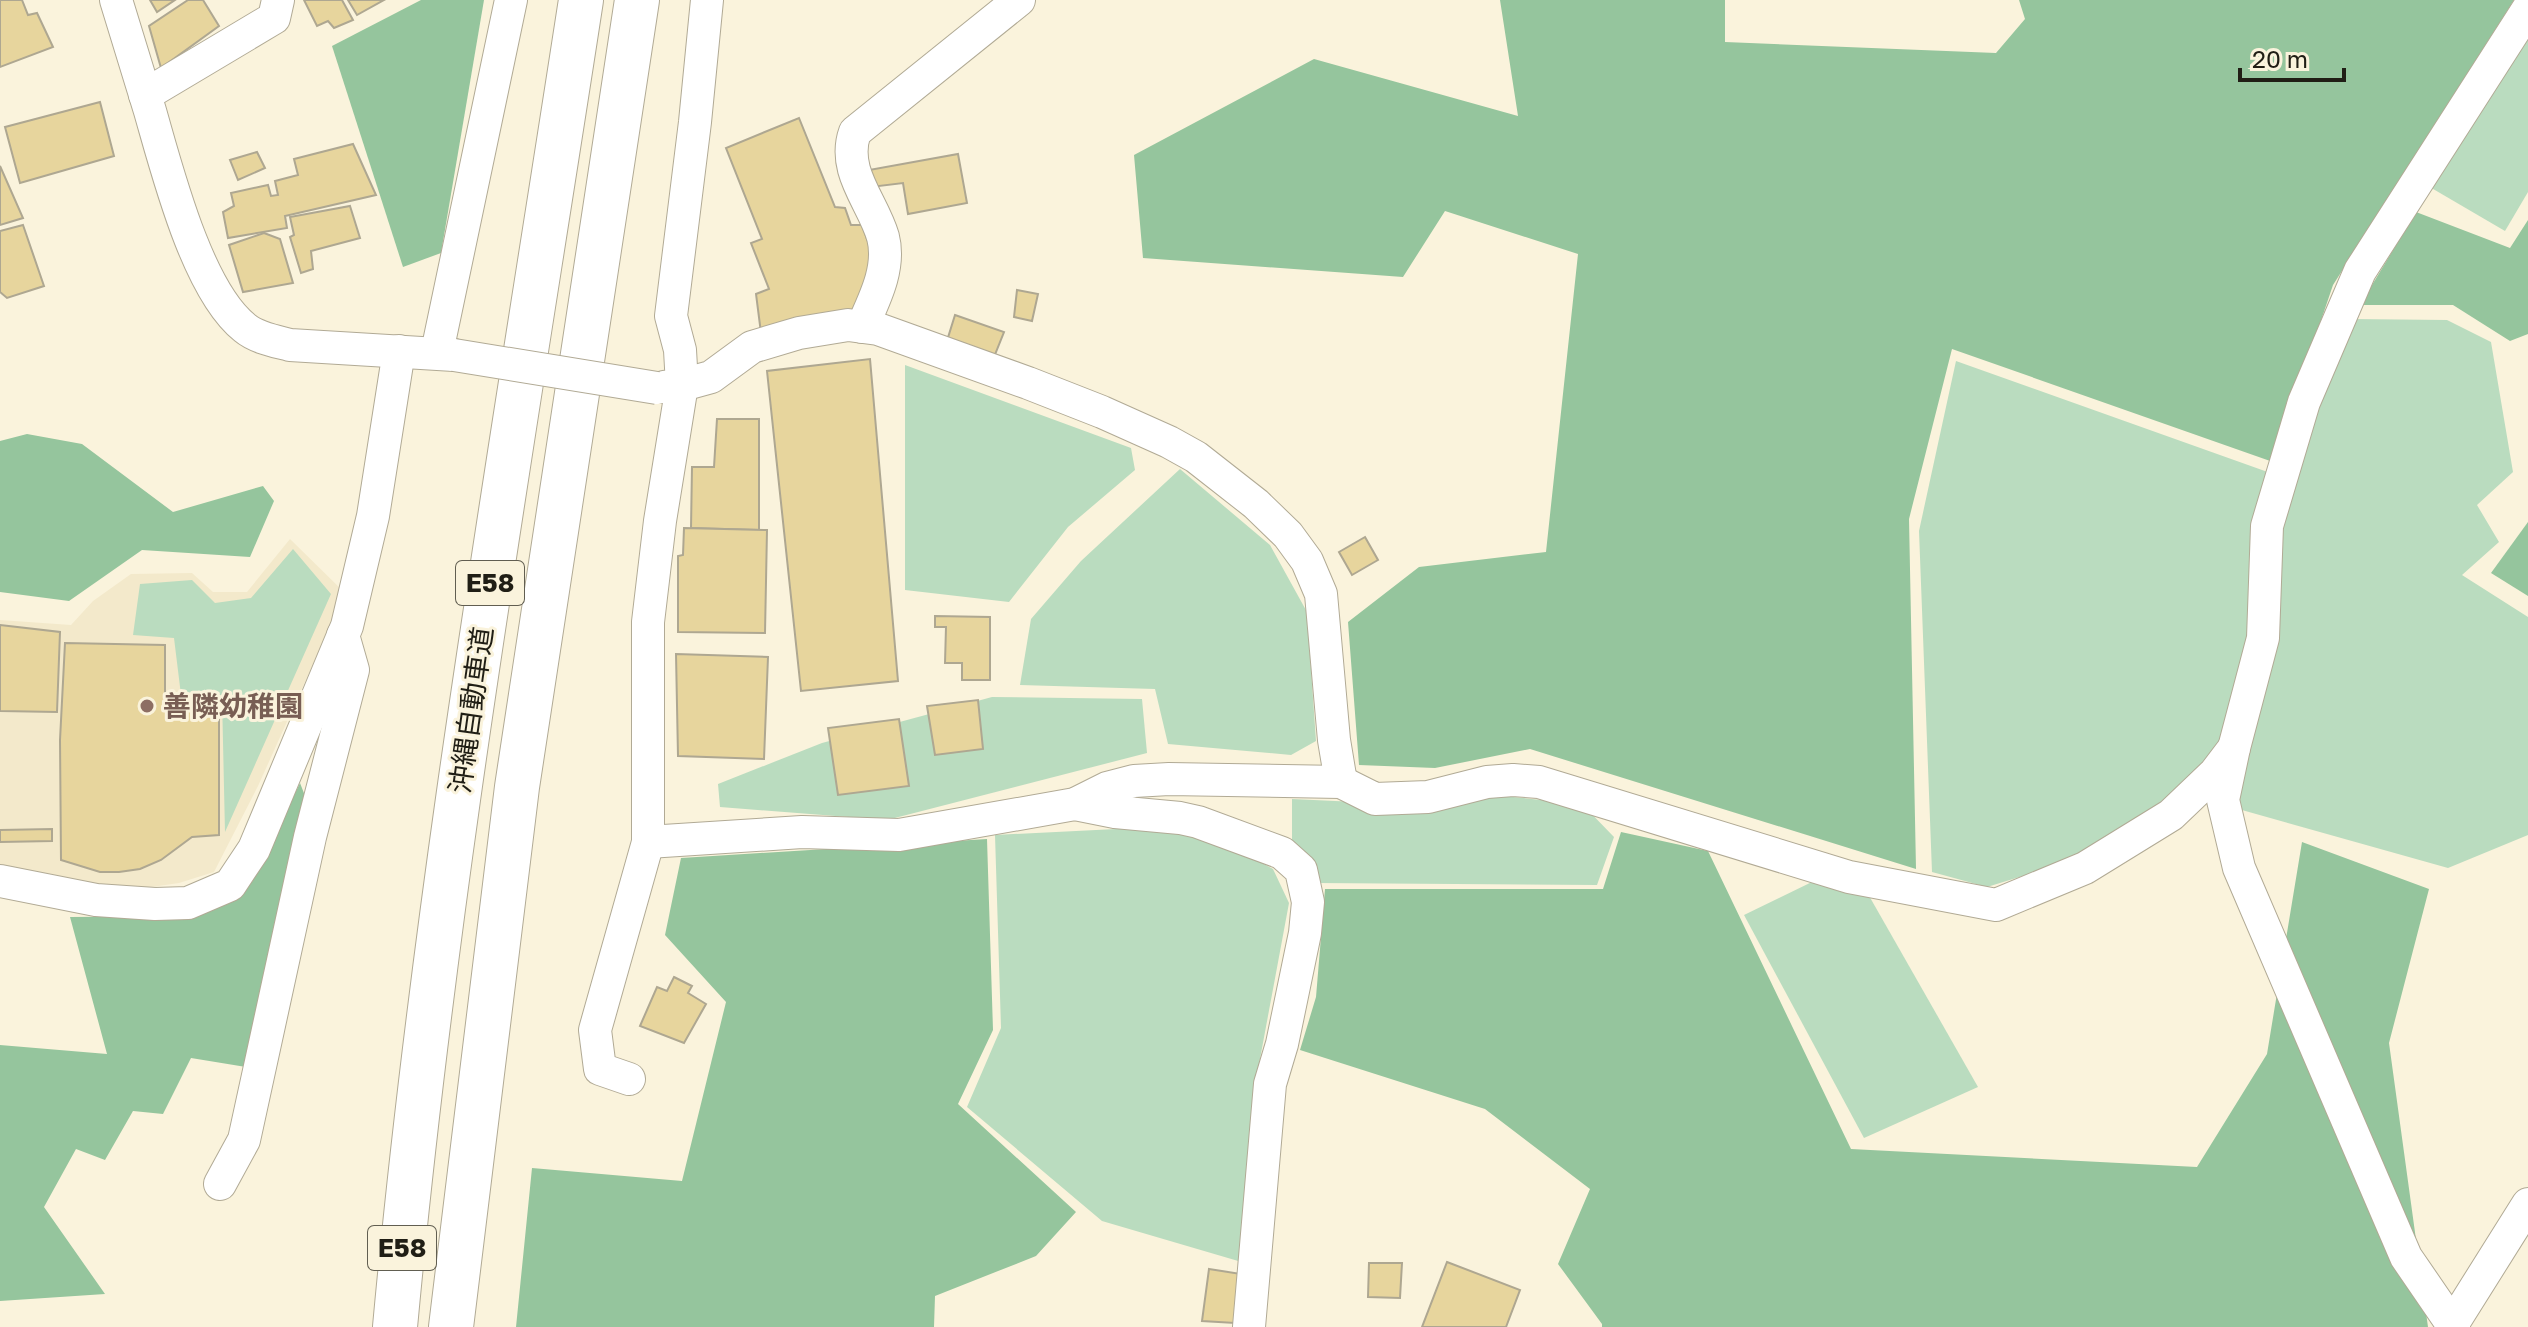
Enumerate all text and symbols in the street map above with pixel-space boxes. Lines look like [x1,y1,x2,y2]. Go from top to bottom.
scale bar [2240,32,2344,82]
text: 20 m [2252,44,2308,73]
road number: E58 [456,561,524,605]
street label: 沖縄自動車道 [442,624,499,795]
place label: 善隣幼稚園 [163,689,303,722]
marker: 善隣幼稚園 [138,697,156,715]
road number: E58 [368,1226,436,1270]

